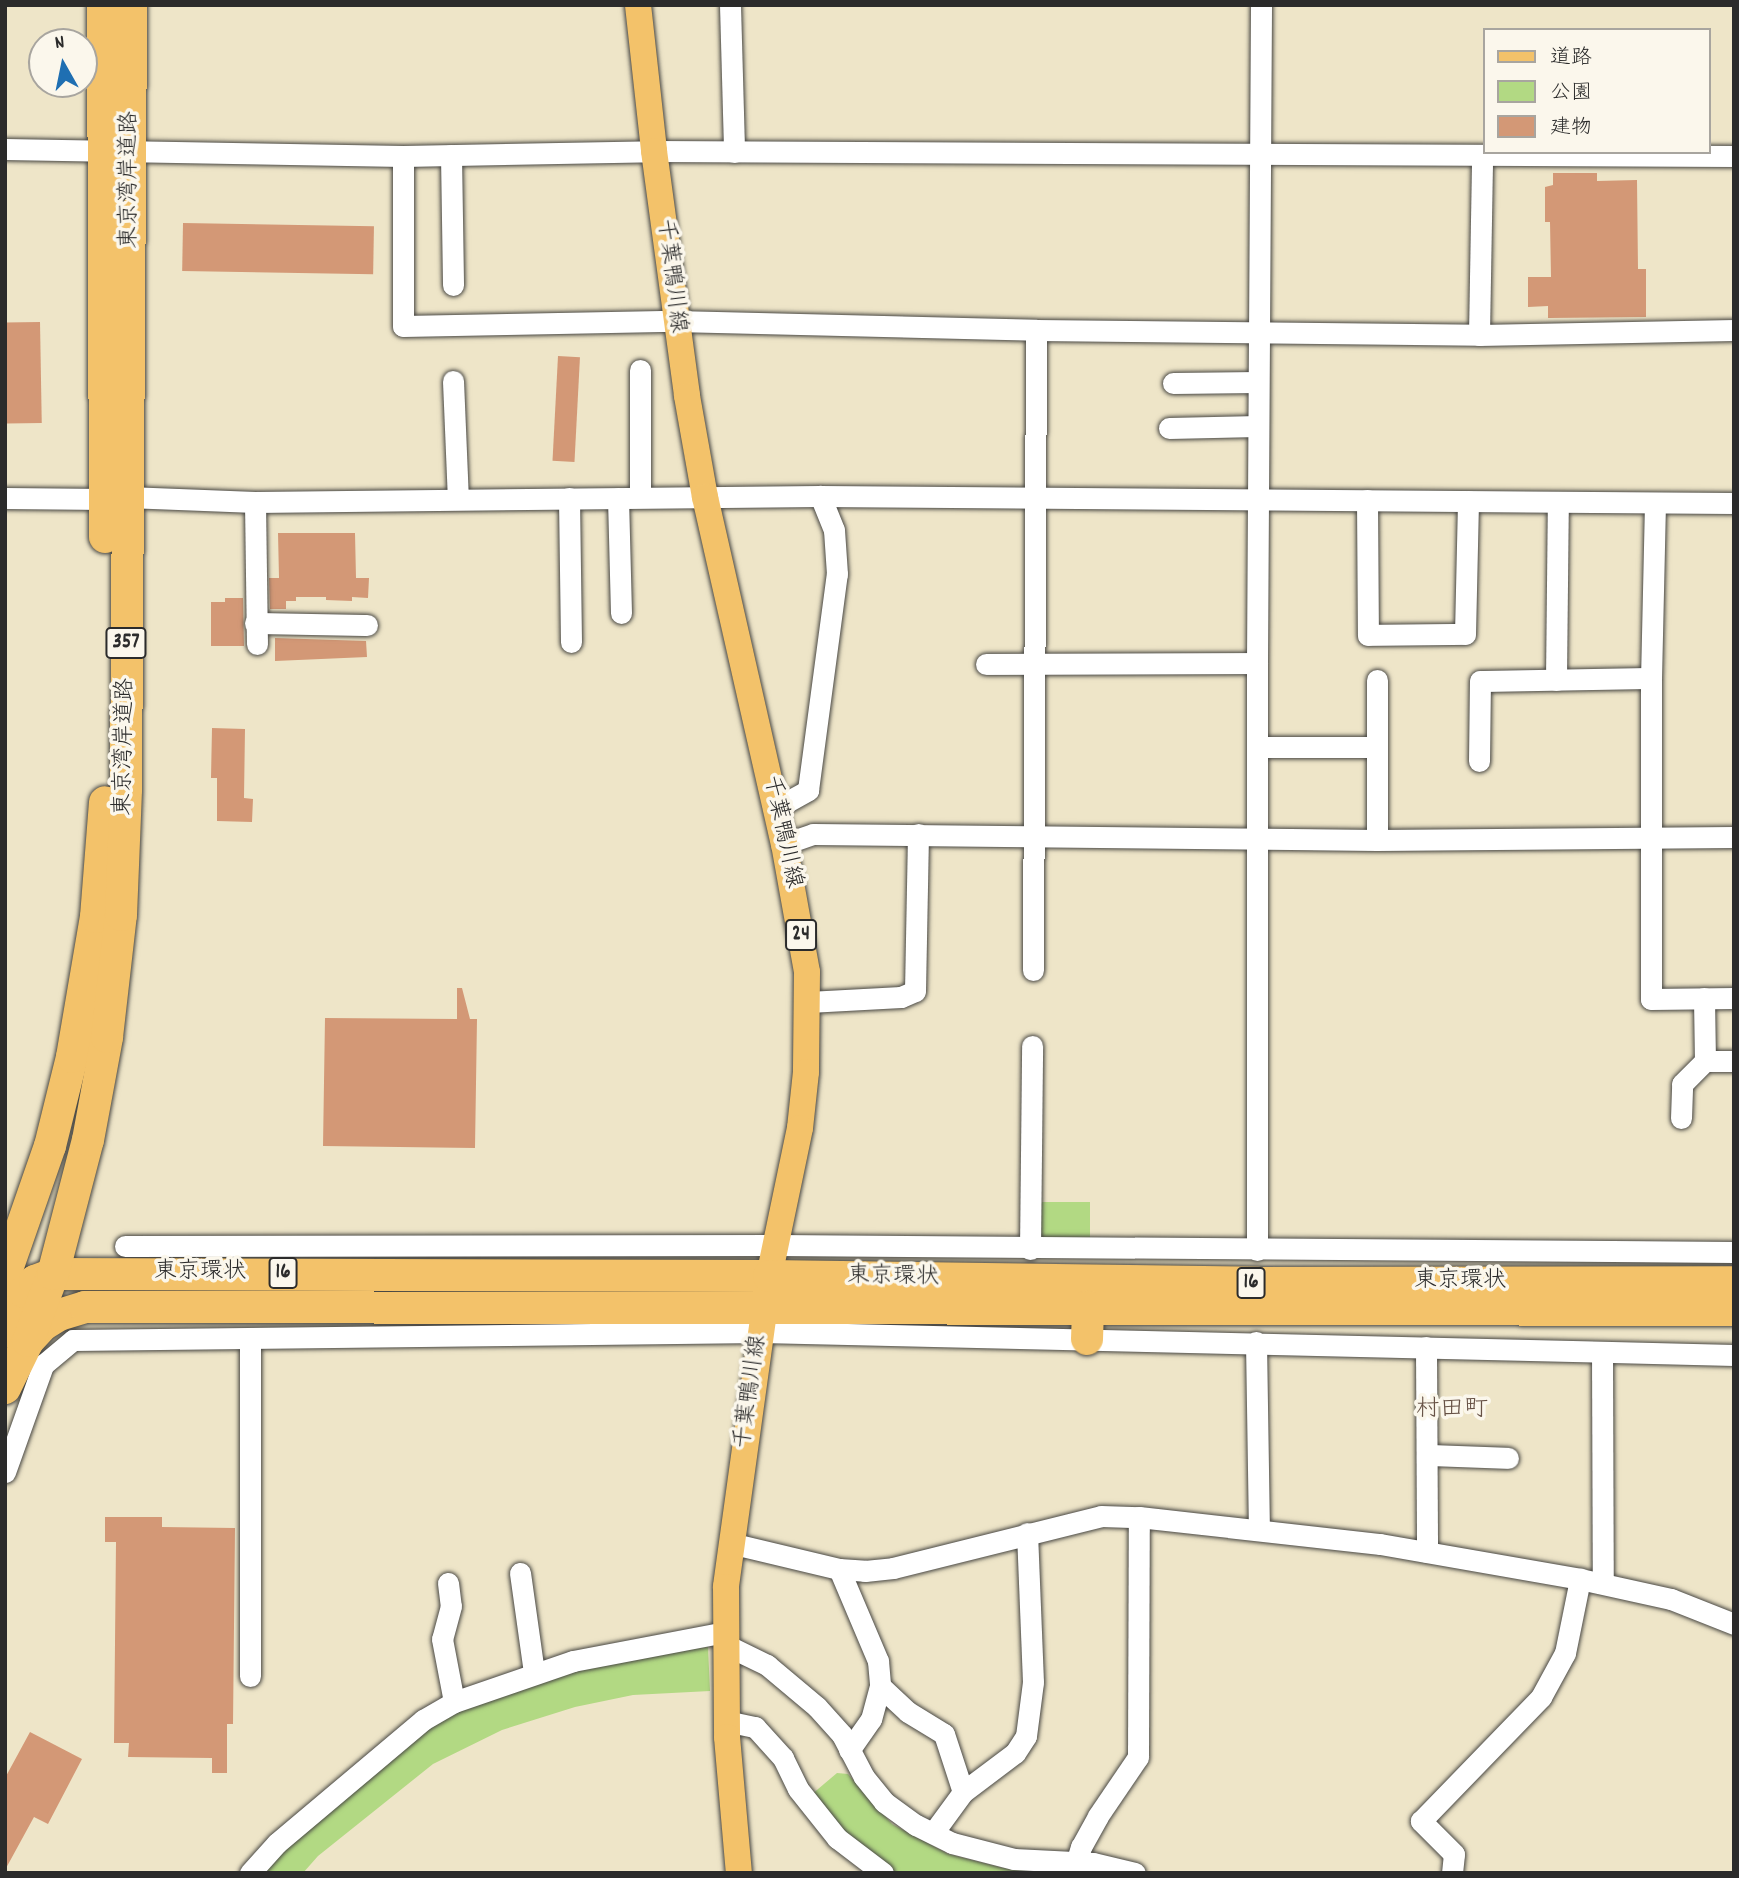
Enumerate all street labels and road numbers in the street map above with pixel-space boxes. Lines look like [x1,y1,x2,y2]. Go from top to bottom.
street label: 東京湾岸道路 [117,111,145,249]
street label: 千葉鴨川線 [649,217,691,335]
road number: 357 [105,626,147,660]
street label: 東京湾岸道路 [111,678,141,816]
street label: 千葉鴨川線 [756,773,806,891]
road number: 24 [784,918,818,953]
road number: 16 [267,1256,299,1290]
street label: 東京環状 [154,1259,246,1287]
street label: 東京環状 [847,1263,939,1293]
road number: 16 [1235,1266,1267,1300]
street label: 東京環状 [1414,1268,1506,1296]
street label: 千葉鴨川線 [730,1333,774,1451]

